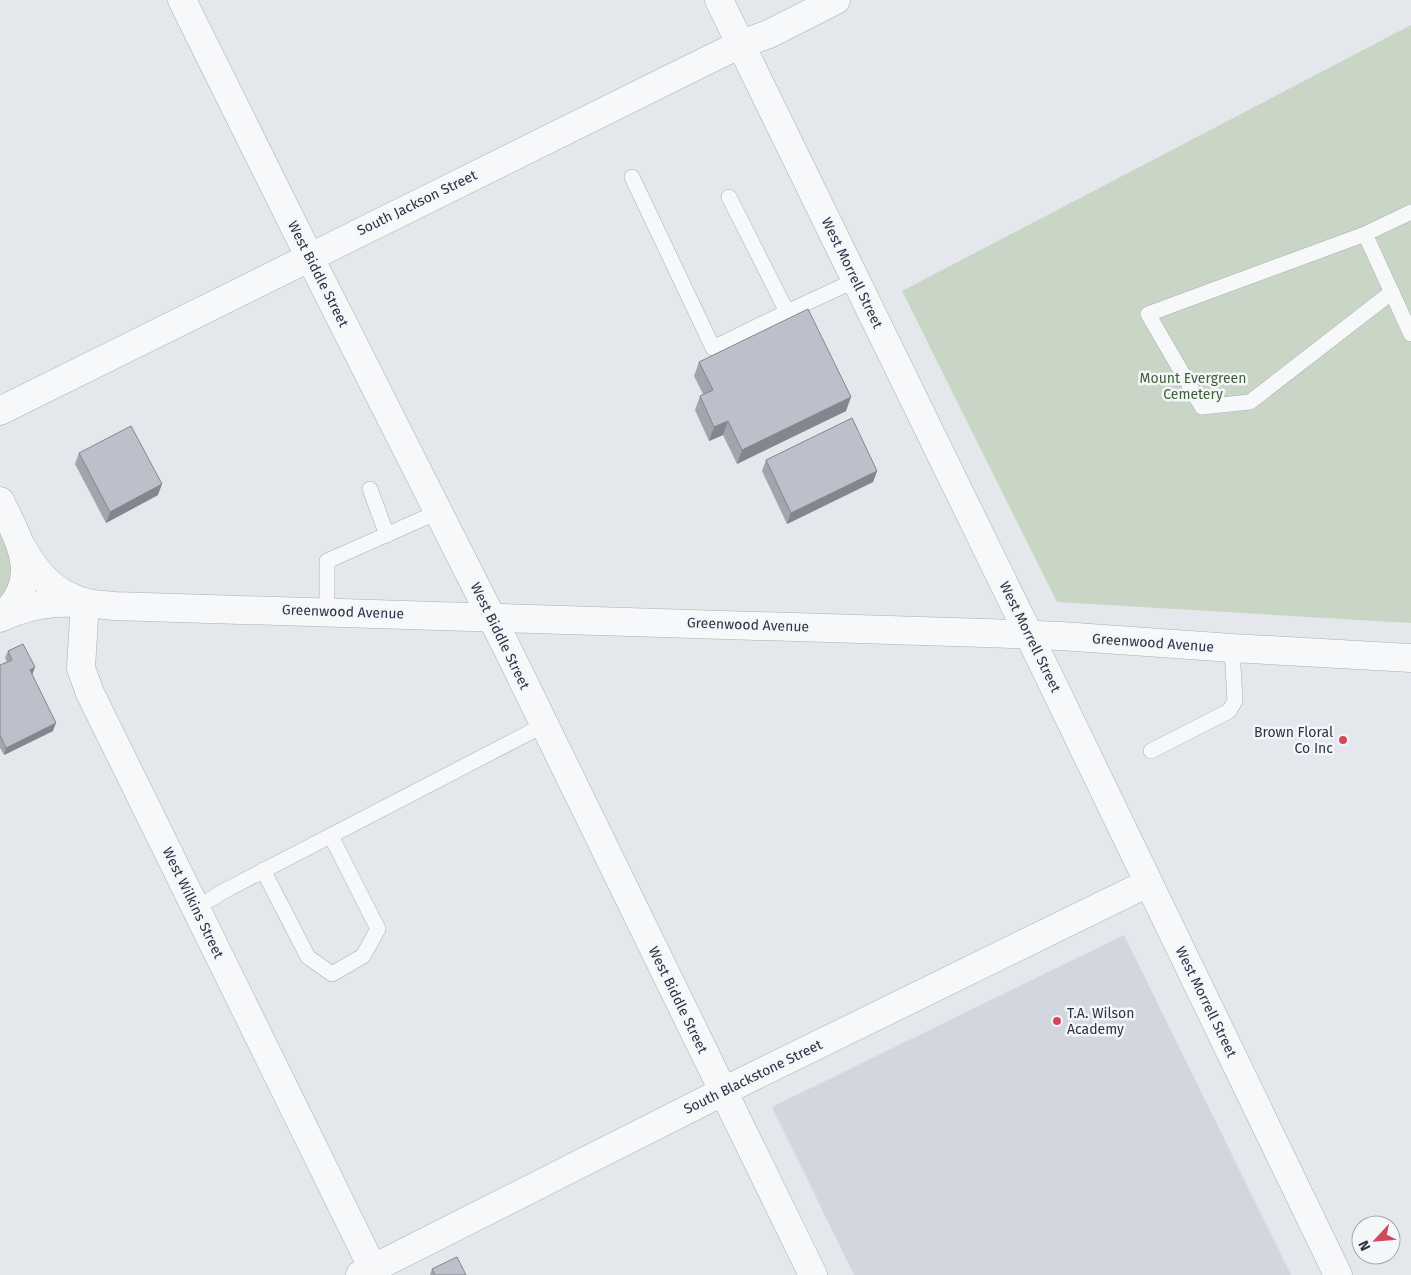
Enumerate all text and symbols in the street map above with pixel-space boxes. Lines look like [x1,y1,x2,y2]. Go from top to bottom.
street label: South Jackson Street [354,166,481,239]
street label: West Morrell Street [818,215,887,332]
street label: West Biddle Street [284,218,353,331]
park label: Mount Evergreen Cemetery [1140,370,1246,403]
street label: West Morrell Street [996,579,1065,696]
street label: West Biddle Street [467,580,534,693]
street label: Greenwood Avenue [282,601,404,623]
street label: Greenwood Avenue [687,614,809,636]
street label: Greenwood Avenue [1091,630,1215,656]
place label: Brown Floral Co Inc [1254,724,1333,757]
marker: Brown Floral Co Inc [1337,734,1349,746]
street label: West Wilkins Street [159,845,228,962]
street label: West Biddle Street [645,944,712,1057]
street label: West Morrell Street [1172,944,1241,1061]
place label: T.A. Wilson Academy [1067,1005,1135,1038]
marker: T.A. Wilson Academy [1051,1015,1063,1027]
street label: South Blackstone Street [681,1036,826,1118]
north arrow [1351,1215,1401,1265]
text: N [1355,1238,1374,1253]

